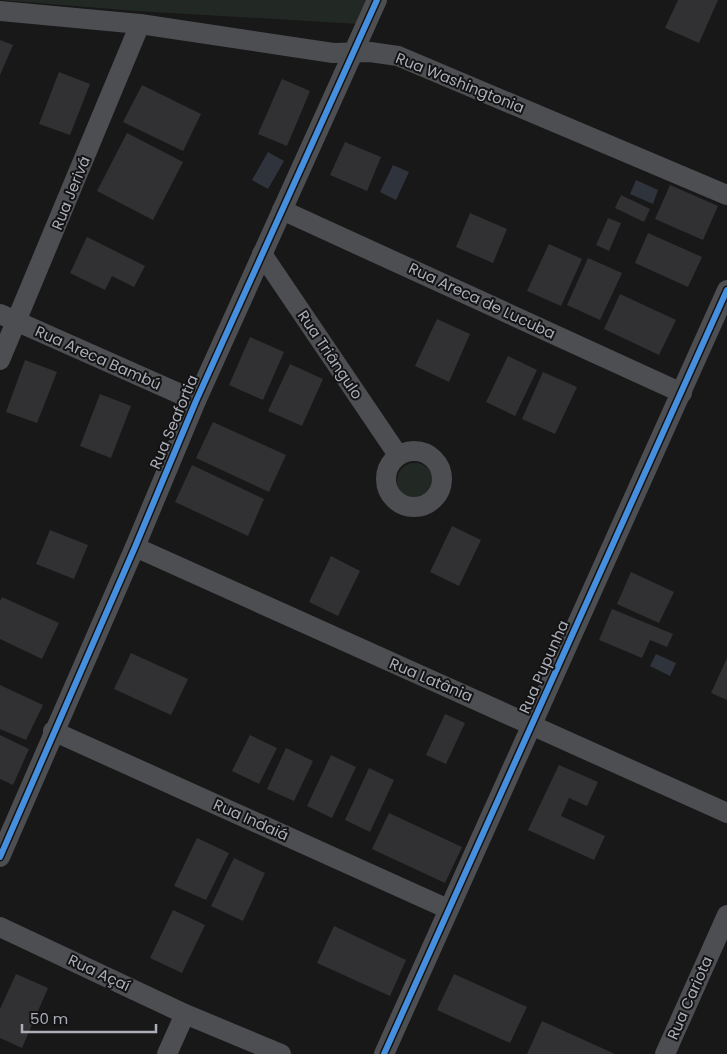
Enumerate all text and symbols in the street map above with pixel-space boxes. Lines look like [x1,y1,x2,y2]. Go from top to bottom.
street label: Rua Washingtonia [393,47,528,118]
street label: Rua Jerivá [46,153,95,233]
street label: Rua Areca de Lucuba [405,257,559,344]
street label: Rua Triângulo [293,306,368,403]
street label: Rua Areca Bambú [32,320,164,395]
street label: Rua Seafortia [144,371,203,472]
street label: Rua Pupunha [514,617,574,717]
street label: Rua Latânia [386,653,476,707]
street label: Rua Indaiá [210,794,292,845]
street label: Rua Açaí [65,949,134,996]
street label: Rua Cariota [662,953,717,1043]
scale bar [22,1002,156,1034]
text: 50 m [30,1008,68,1029]

